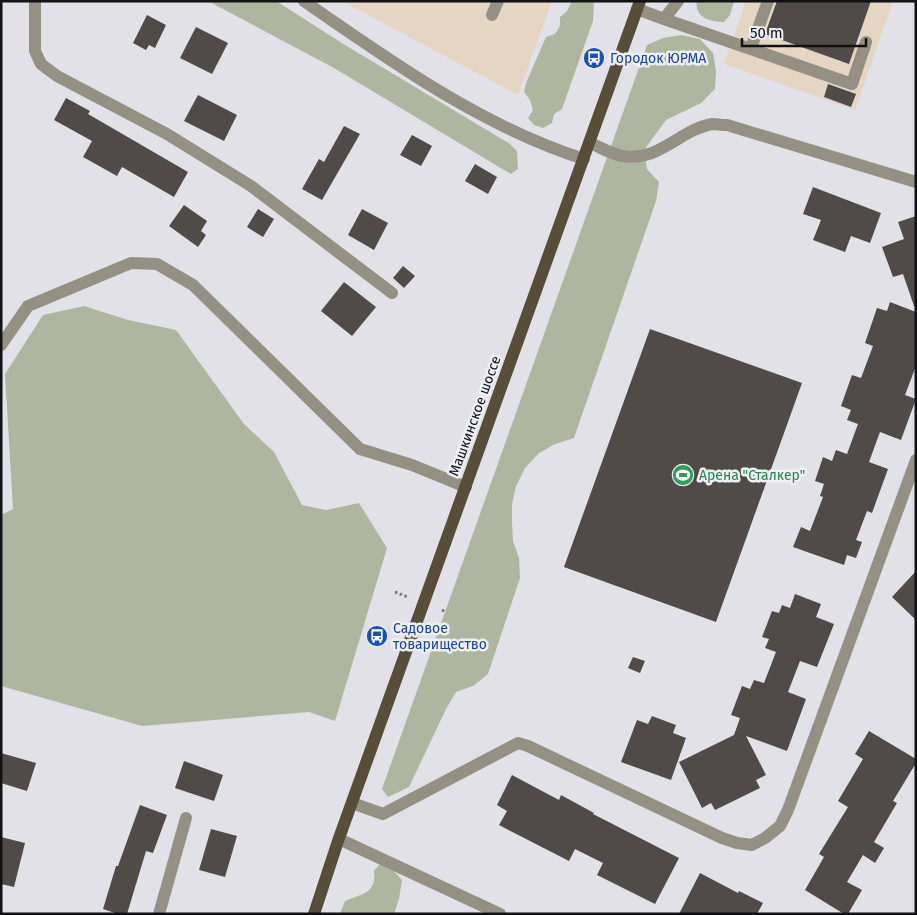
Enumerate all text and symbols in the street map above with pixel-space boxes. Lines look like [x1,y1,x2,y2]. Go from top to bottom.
scale bar [742,15,866,47]
text: 50 m [750,24,783,42]
bus stop icon: Городок ЮРМА [582,46,606,70]
place label: Городок ЮРМА [610,50,706,67]
street label: Машкинское шоссе [445,354,505,478]
sports icon: Арена "Сталкер" [671,463,695,487]
place label: Арена "Сталкер" [699,467,805,484]
place label: Садовое товарищество [393,620,487,653]
bus stop icon: Садовое товарищество [365,624,389,648]

